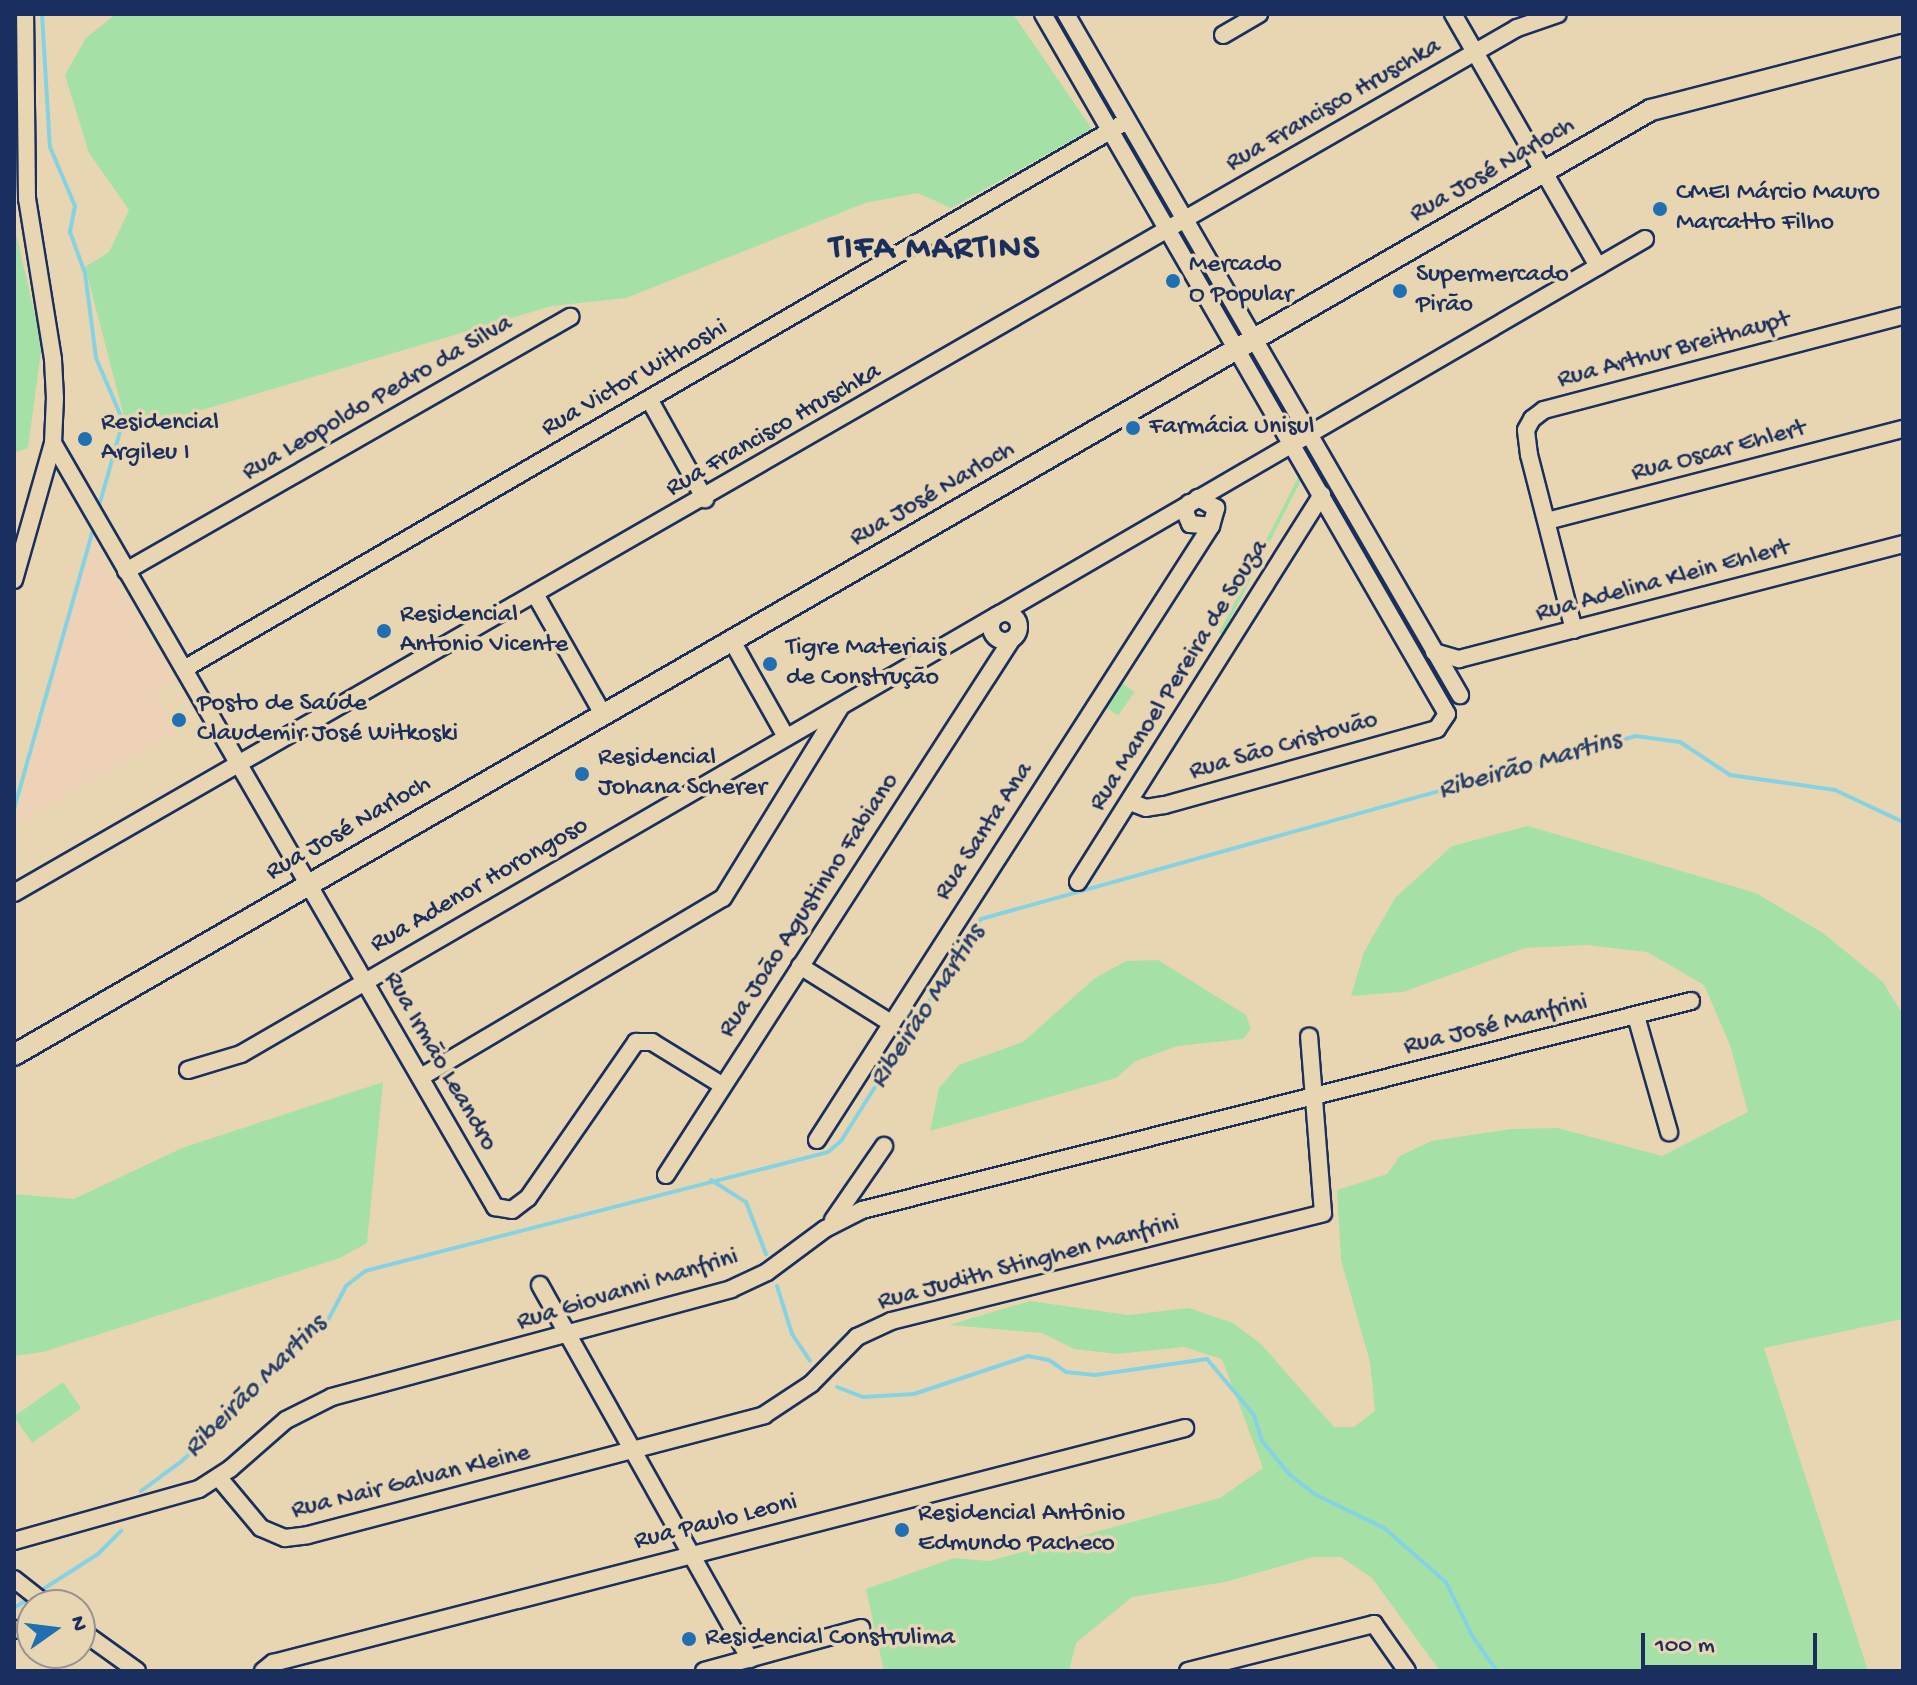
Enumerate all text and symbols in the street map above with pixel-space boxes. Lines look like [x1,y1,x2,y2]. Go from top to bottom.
street label: Rua Francisco Hruschka [1221,32,1447,180]
street label: Rua José Narloch [1405,111,1581,231]
place label: CMEI Márcio Mauro Marcatto Filho [1676,178,1880,240]
marker: CMEI Márcio Mauro Marcatto Filho [1651,200,1669,218]
district label: TIFA MARTINS [829,231,1041,271]
place label: Mercado O Popular [1189,250,1293,312]
place label: Supermercado Pirão [1416,260,1569,322]
marker: Mercado O Popular [1164,272,1182,290]
marker: Supermercado Pirão [1391,282,1409,300]
street label: Rua Arthur Breithaupt [1554,305,1794,397]
street label: Rua Leopoldo Pedro da Silva [237,309,519,489]
street label: Rua Victor Withoshi [536,313,734,445]
street label: Rua Francisco Hruschka [661,357,887,505]
place label: Residencial Argileu I [101,408,219,470]
place label: Farmácia Unisul [1149,412,1314,444]
street label: Rua Oscar Ehlert [1628,414,1810,490]
marker: Farmácia Unisul [1124,419,1142,437]
marker: Residencial Argileu I [76,430,94,448]
street label: Rua José Narloch [845,435,1021,555]
street label: Rua Adelina Klein Ehlert [1533,533,1793,631]
street label: Rua Manoel Pereira de Souza [1083,534,1277,818]
place label: Residencial Antonio Vicente [400,600,568,662]
marker: Residencial Antonio Vicente [375,622,393,640]
place label: Tigre Materiais de Construção [786,633,946,694]
marker: Tigre Materiais de Construção [761,655,779,673]
place label: Posto de Saúde Claudemir José Witkoski [197,689,458,750]
street label: Rua São Cristovão [1186,705,1382,789]
marker: Posto de Saúde Claudemir José Witkoski [168,709,190,731]
water label: Ribeirão Martins [1435,724,1625,808]
place label: Residencial Johana Scherer [598,743,767,804]
street label: Rua Santa Ana [929,757,1041,907]
marker: Residencial Johana Scherer [573,765,591,783]
street label: Rua João Agustinho Fabiano [713,768,907,1044]
street label: Rua José Narloch [261,769,437,889]
street label: Rua Adenor Horongoso [366,811,594,961]
water label: Ribeirão Martins [863,919,993,1095]
street label: Rua Irmão Leandro [375,967,503,1157]
street label: Rua José Manfrini [1401,988,1591,1064]
street label: Rua Judith Stinghen Manfrini [875,1209,1183,1319]
street label: Rua Giovanni Manfrini [513,1242,743,1340]
water label: Ribeirão Martins [177,1308,335,1466]
street label: Rua Nair Galvan Kleine [289,1438,533,1528]
street label: Rua Paulo Leoni [631,1488,801,1558]
place label: Residencial Antônio Edmundo Pacheco [918,1499,1125,1560]
marker: Residencial Antônio Edmundo Pacheco [893,1521,911,1539]
north arrow [16,1589,96,1669]
text: N [63,1614,92,1634]
scale bar [1645,1617,1821,1667]
place label: Residencial Construlima [705,1623,955,1655]
marker: Residencial Construlima [680,1630,698,1648]
text: 100 m [1655,1632,1715,1661]

